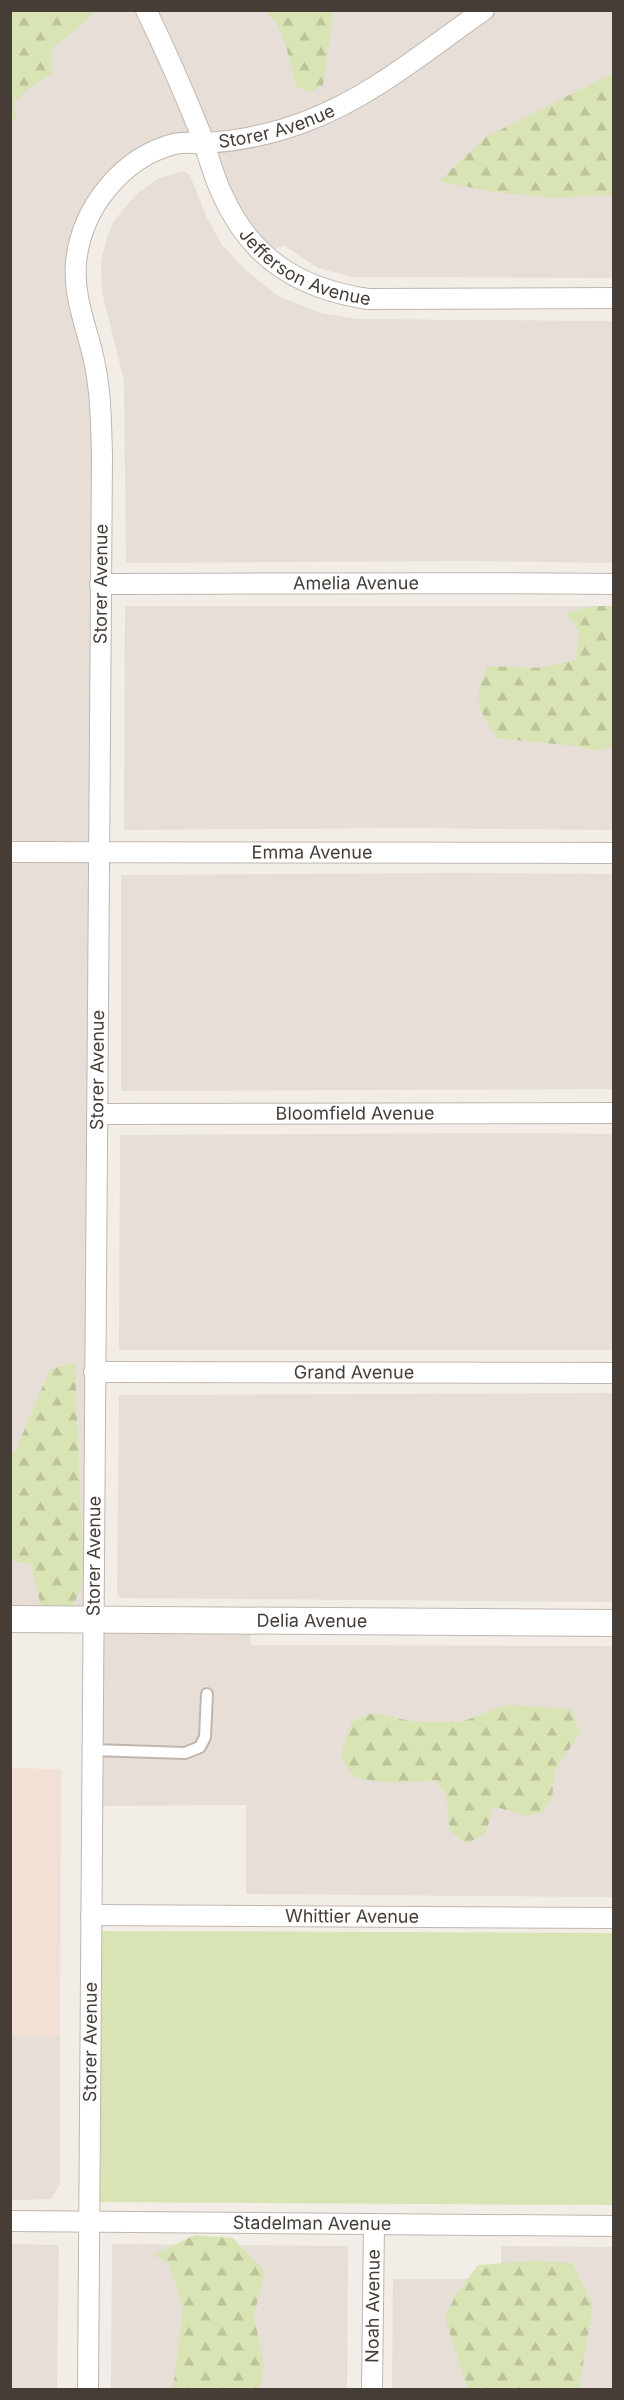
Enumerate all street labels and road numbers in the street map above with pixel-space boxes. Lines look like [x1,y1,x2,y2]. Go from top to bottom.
street label: Storer Avenue [217,100,338,152]
street label: Jefferson Avenue [235,224,372,309]
street label: Storer Avenue [90,524,112,644]
street label: Amelia Avenue [293,572,419,593]
street label: Emma Avenue [252,841,372,863]
street label: Storer Avenue [86,1010,108,1130]
street label: Bloomfield Avenue [276,1102,434,1124]
street label: Grand Avenue [294,1361,414,1383]
street label: Storer Avenue [83,1496,104,1616]
street label: Delia Avenue [257,1610,367,1631]
street label: Whittier Avenue [285,1905,419,1927]
street label: Storer Avenue [79,1982,101,2102]
street label: Stadelman Avenue [233,2212,391,2234]
street label: Noah Avenue [361,2249,384,2363]

